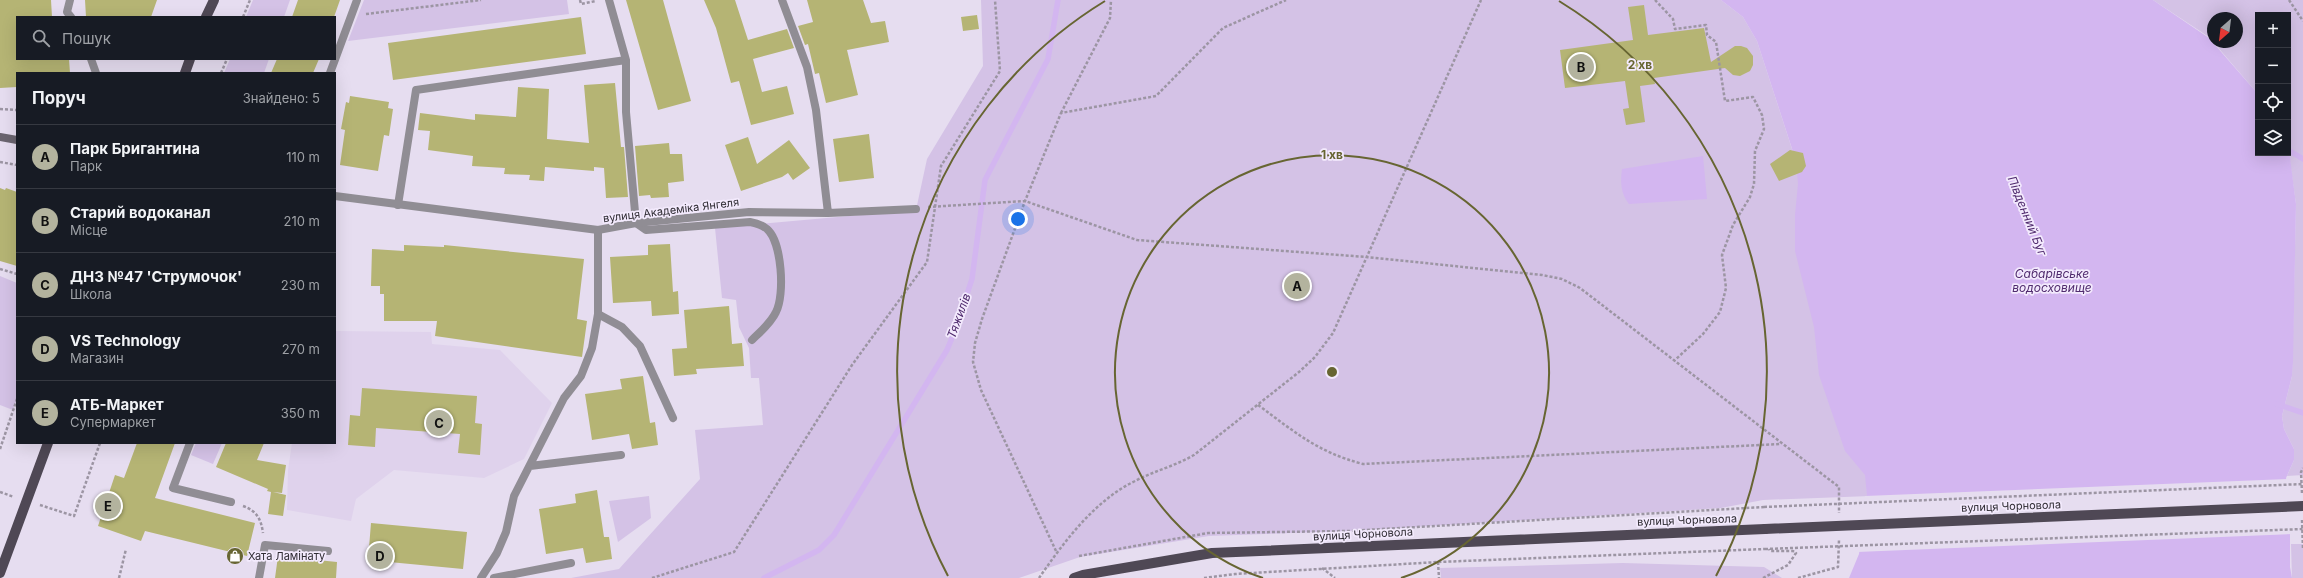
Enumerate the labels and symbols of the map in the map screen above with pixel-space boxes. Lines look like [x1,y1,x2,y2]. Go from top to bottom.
north arrow [2207,12,2243,48]
pin: B [1568,52,1594,82]
text: 2 хв [1628,57,1652,72]
text: 1 хв [1321,147,1343,162]
water label: Південний Буг [2005,174,2051,259]
street label: вулиця Академіка Янгеля [602,195,740,225]
your location [1008,209,1028,229]
water label: Сабарівське водосховище [2012,266,2092,295]
pin: A [1284,271,1310,301]
water label: Тяжилів [943,291,974,340]
centre of rings [1325,365,1339,379]
pin: C [426,408,452,438]
pin: E [95,491,121,521]
street label: вулиця Чорновола [1961,497,2061,515]
street label: вулиця Чорновола [1637,511,1737,529]
street label: вулиця Чорновола [1313,524,1413,544]
pin: D [367,541,393,571]
shop icon: Хата Ламінату [225,546,245,566]
place label: Хата Ламінату [248,549,325,563]

